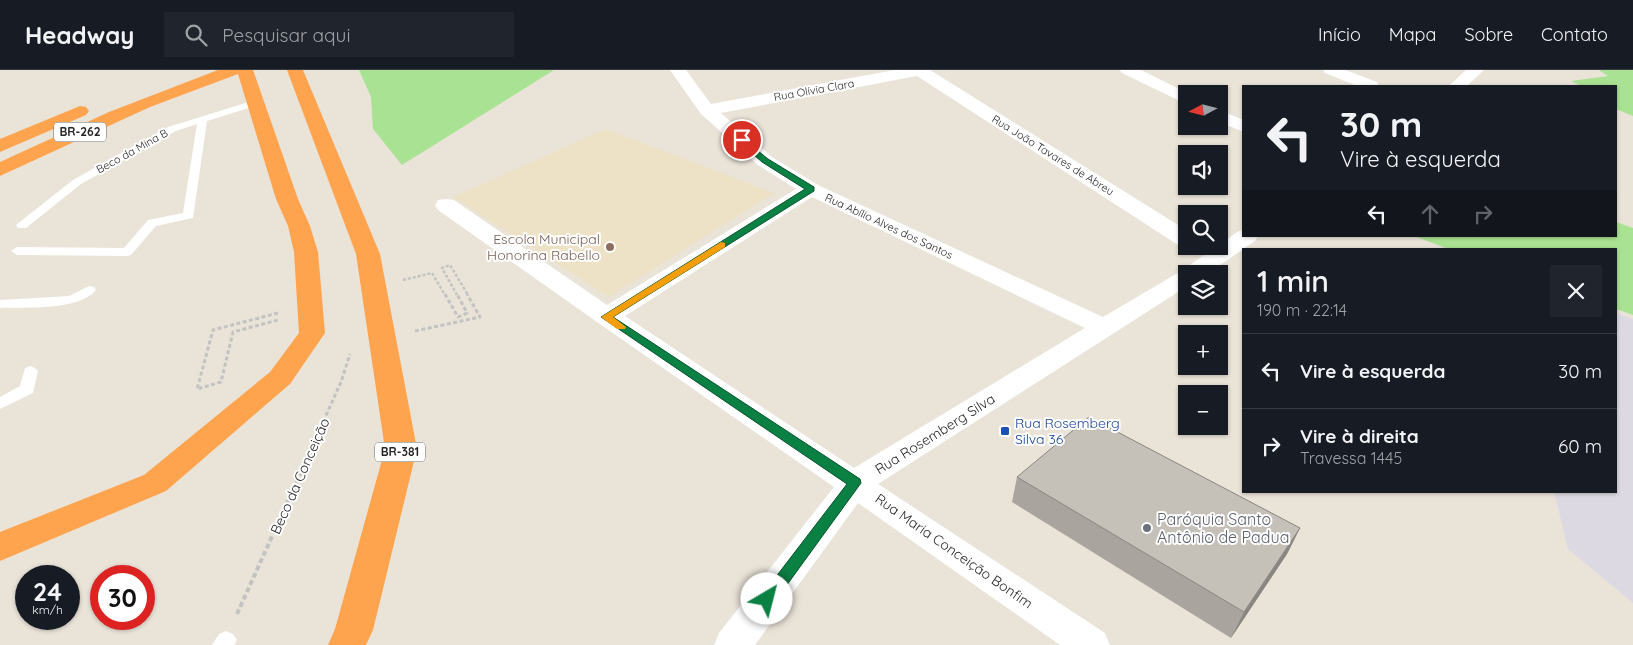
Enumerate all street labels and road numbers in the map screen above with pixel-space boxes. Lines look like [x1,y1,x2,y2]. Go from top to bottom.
street label: Rua Olívia Clara [773,76,855,104]
street label: Rua João Tavares de Abreu [989,112,1117,198]
road number: BR-262 [54,122,106,142]
street label: Beco da Mina B [94,126,170,176]
street label: Rua Abílio Alves dos Santos [823,190,955,262]
street label: Rua Rosemberg Silva [872,390,998,478]
street label: Beco da Conceição [266,415,334,537]
road number: BR-381 [375,442,425,462]
street label: Rua Maria Conceição Bonfim [872,490,1036,612]

